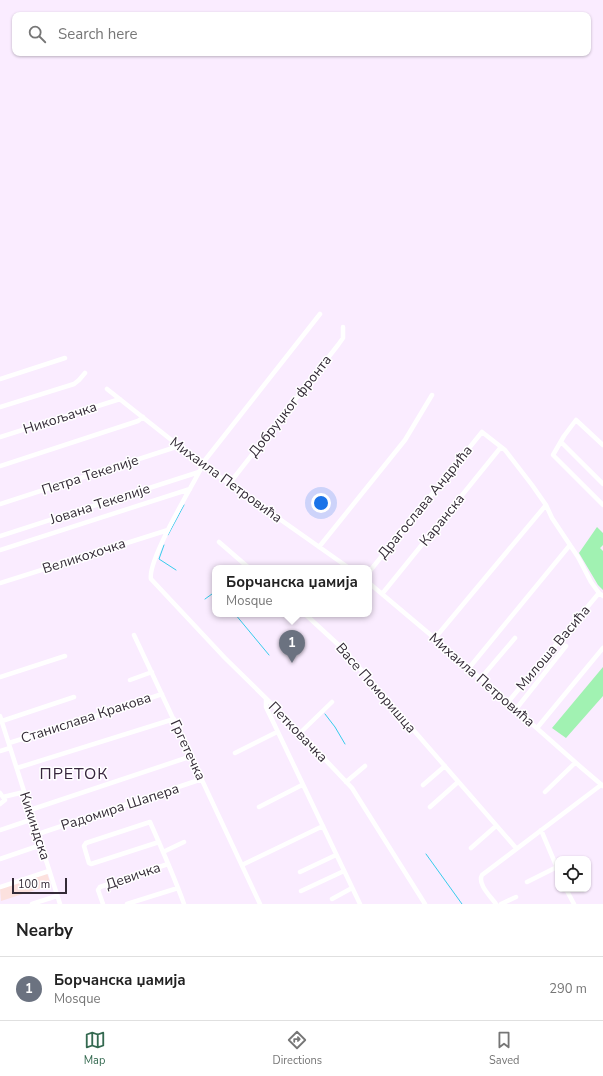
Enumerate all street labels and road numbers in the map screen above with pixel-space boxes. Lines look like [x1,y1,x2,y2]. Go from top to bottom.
street label: Добруџког фронта [244,351,336,461]
street label: Никољачка [21,397,99,439]
street label: Михаила Петровића [166,433,286,527]
street label: Драгослава Андрића [373,441,477,563]
street label: Петра Текелије [39,450,141,500]
street label: Јована Текелије [47,479,152,529]
street label: Каранска [415,490,469,550]
street label: Великохочка [40,534,128,578]
street label: Милоша Васића [512,601,594,695]
street label: Михаила Петровића [425,629,539,731]
street label: Васе Поморишца [331,639,421,737]
street label: Станислава Кракова [18,688,154,748]
street label: Петковачка [264,698,332,766]
street label: Гргетечка [166,717,210,783]
street label: Радомира Шапера [58,779,182,835]
street label: Кикиндска [15,789,55,863]
street label: Девичка [103,858,163,894]

